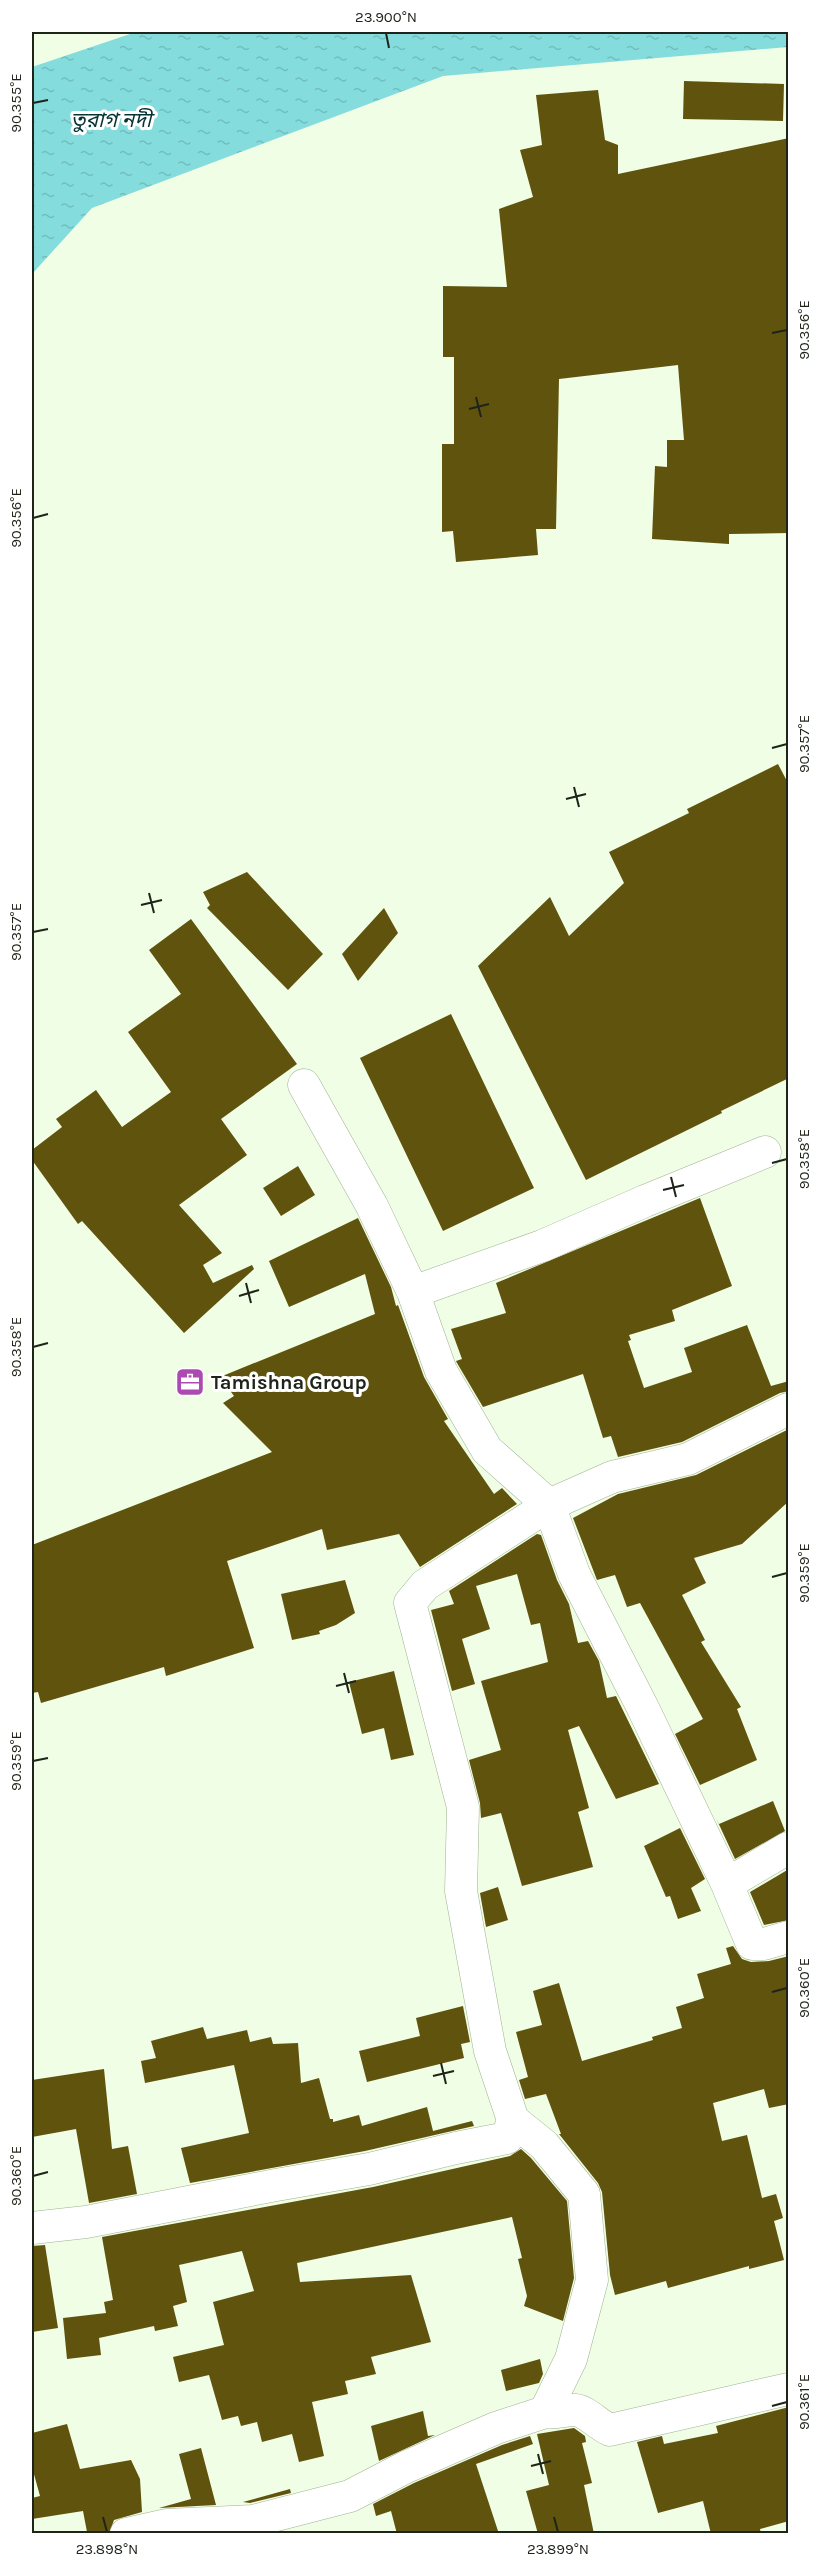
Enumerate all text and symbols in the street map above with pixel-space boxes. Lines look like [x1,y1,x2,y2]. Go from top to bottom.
text: 23.900°N [355,8,417,26]
text: 90.355°E [7,73,25,133]
water label: তুরাগ নদী [71,107,156,133]
text: 90.356°E [795,300,813,360]
text: 90.356°E [7,488,25,548]
text: 90.357°E [795,715,813,773]
text: 90.357°E [7,903,25,961]
text: 90.358°E [795,1129,813,1189]
text: 90.358°E [7,1317,25,1377]
office icon: Tamishna Group [174,1366,206,1398]
place label: Tamishna Group [211,1371,367,1394]
text: 90.359°E [795,1543,813,1603]
text: 90.359°E [7,1731,25,1791]
text: 90.360°E [795,1958,813,2018]
text: 90.360°E [7,2146,25,2206]
text: 90.361°E [795,2374,813,2430]
text: 23.898°N [76,2540,138,2558]
text: 23.899°N [527,2540,589,2558]

